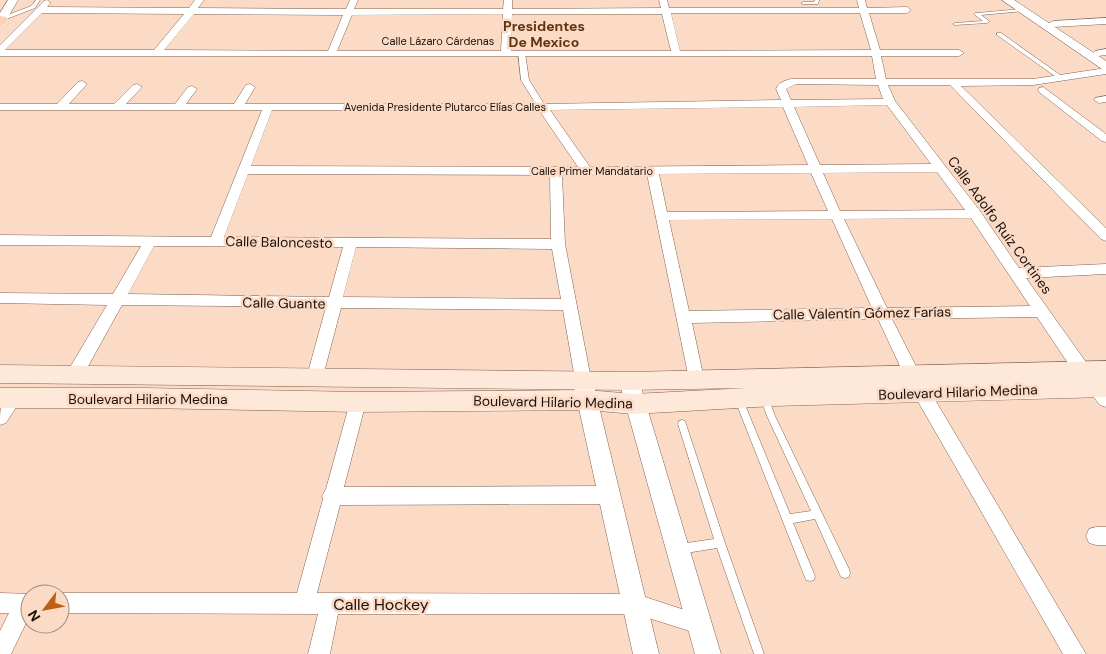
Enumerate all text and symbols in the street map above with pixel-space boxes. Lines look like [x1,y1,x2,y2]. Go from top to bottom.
district label: Presidentes De Mexico [503,17,585,51]
street label: Calle Lázaro Cárdenas [382,34,494,48]
street label: Avenida Presidente Plutarco Elías Calles [344,100,546,114]
street label: Calle Adolfo Ruíz Cortines [944,152,1056,298]
street label: Calle Primer Mandatario [531,164,653,178]
street label: Calle Baloncesto [225,232,333,252]
street label: Calle Guante [242,293,326,313]
street label: Calle Valentín Gómez Farías [773,302,951,324]
street label: Boulevard Hilario Medina [878,380,1038,404]
street label: Boulevard Hilario Medina [68,390,228,408]
street label: Boulevard Hilario Medina [473,392,633,412]
north arrow [20,584,70,634]
street label: Calle Hockey [333,594,429,615]
text: N [24,607,44,625]

